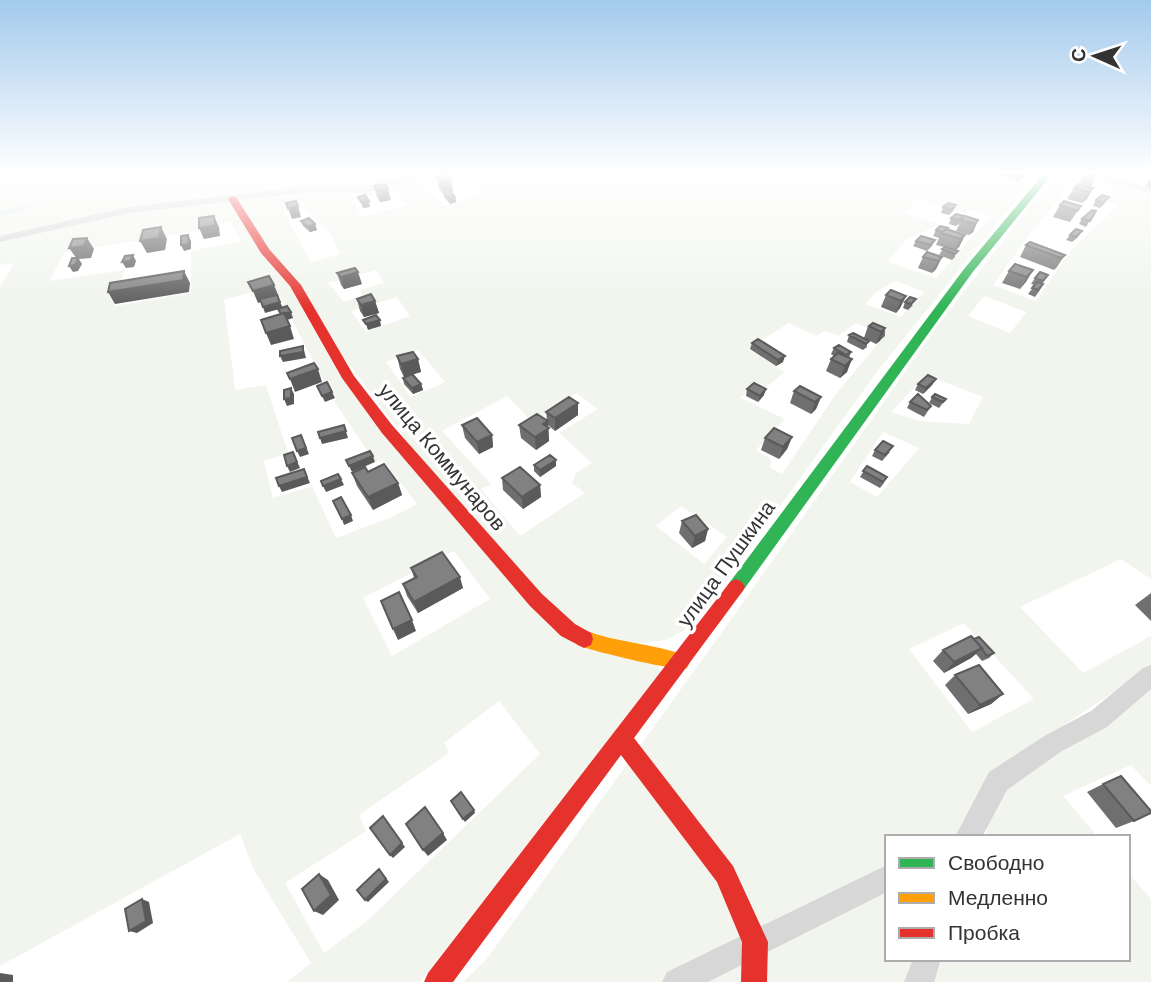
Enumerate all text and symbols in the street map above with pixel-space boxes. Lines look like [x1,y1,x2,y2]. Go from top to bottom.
north arrow [1060,21,1130,91]
text: С [1068,47,1089,63]
street label: улица Коммунаров [374,378,511,535]
street label: улица Пушкина [672,496,779,631]
legend [885,835,1130,961]
text: Свободно [948,851,1045,874]
text: Медленно [948,886,1048,909]
text: Пробка [948,921,1020,944]

